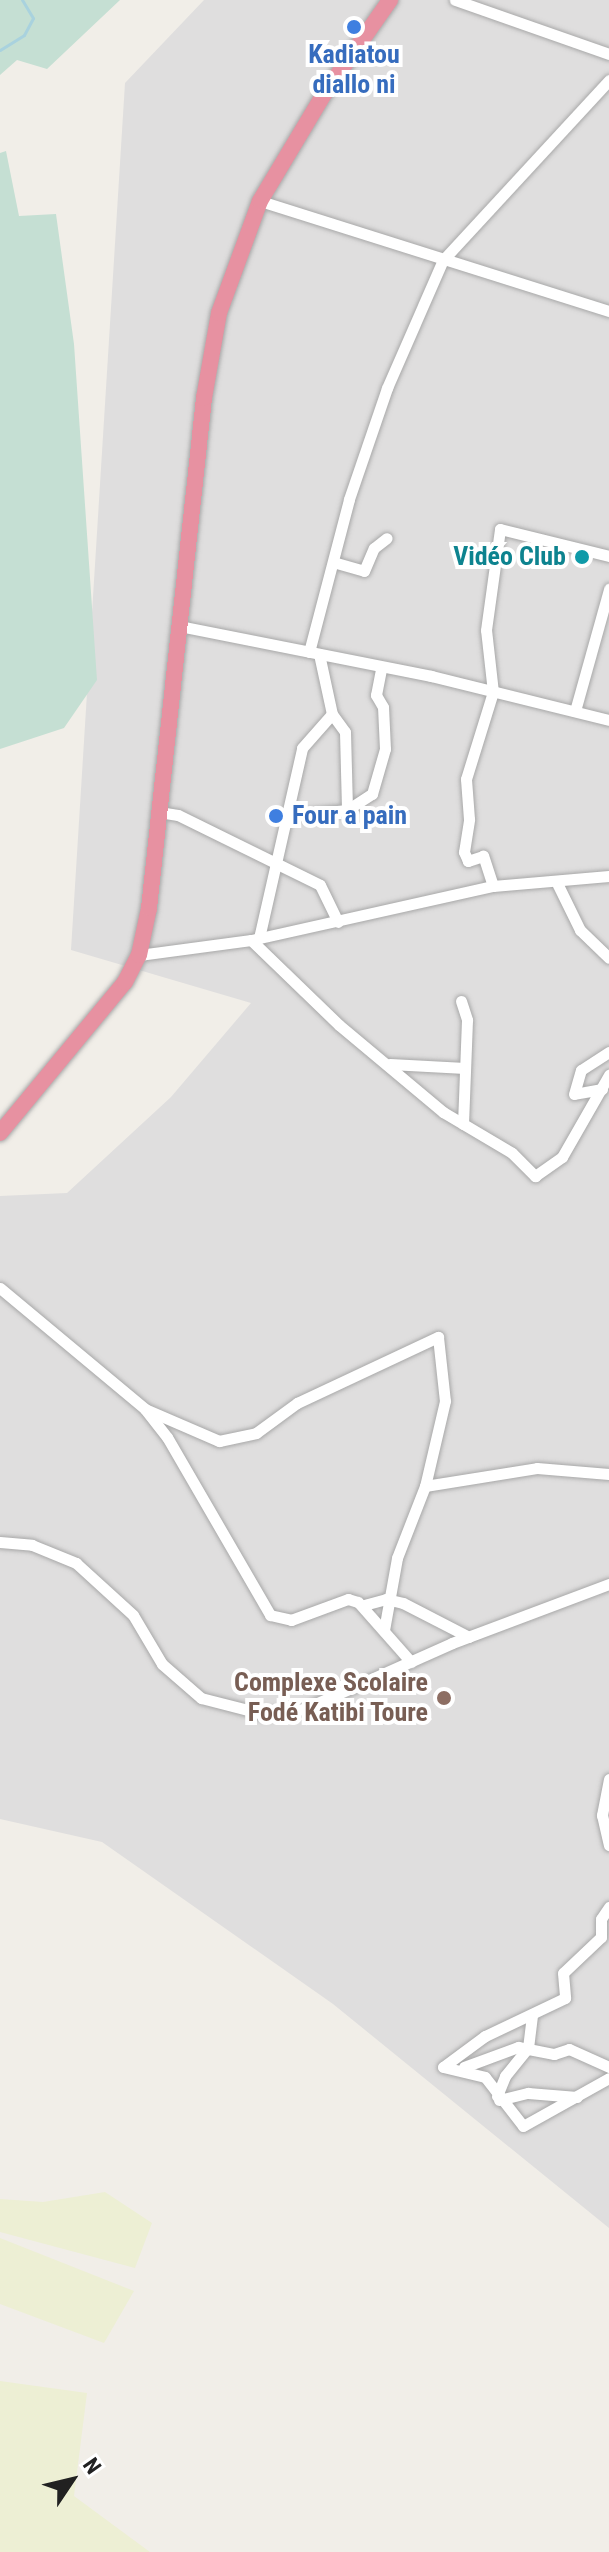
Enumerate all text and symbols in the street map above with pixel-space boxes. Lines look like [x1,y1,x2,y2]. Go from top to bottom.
marker: Kadiatou diallo ni [345,18,363,36]
place label: Kadiatou diallo ni [308,39,400,100]
place label: Vidéo Club [453,541,566,573]
marker: Vidéo Club [573,548,591,566]
place label: Four a pain [292,800,407,832]
marker: Four a pain [267,807,285,825]
place label: Complexe Scolaire Fodé Katibi Toure [234,1667,428,1728]
marker: Complexe Scolaire Fodé Katibi Toure [435,1689,453,1707]
north arrow [32,2440,112,2520]
text: N [78,2453,106,2479]

